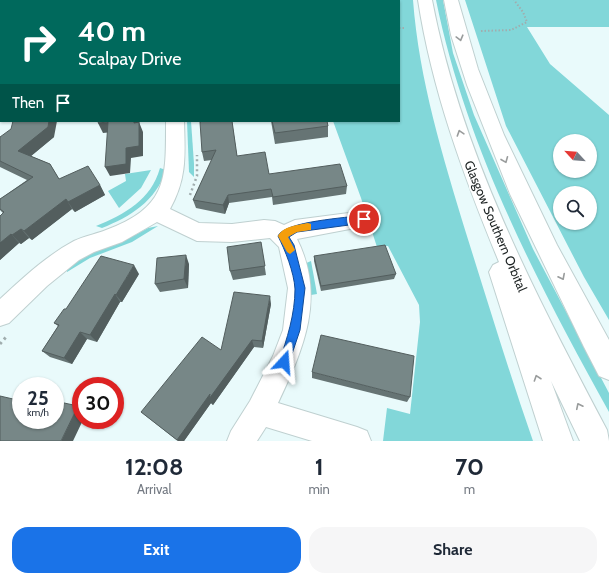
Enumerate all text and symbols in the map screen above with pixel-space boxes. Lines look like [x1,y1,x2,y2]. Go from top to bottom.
text: 40 m [78,14,146,48]
icon: right [12,16,64,68]
one-way arrow [455,34,464,41]
text: Scalpay Drive [78,48,181,70]
icon: arrive [52,92,74,114]
text: Then [12,94,44,112]
one-way arrow [456,130,465,137]
north arrow [553,134,597,178]
map controls [553,134,597,230]
one-way arrow [501,156,509,163]
street label: Glasgow Southern Orbital [461,158,531,294]
button: search [553,186,597,230]
pin [347,202,381,236]
icon: arrive [353,208,375,230]
one-way arrow [557,272,565,280]
position arrow [263,341,305,383]
one-way arrow [533,374,541,381]
speed limit sign: 30 [72,377,124,429]
text: 25 [27,386,49,410]
one-way arrow [576,403,584,411]
text: km/h [27,406,49,419]
text: 12:08 [125,452,183,481]
text: 1 [315,452,324,481]
text: 70 [455,452,484,481]
text: Arrival [137,481,172,497]
text: min [308,481,330,497]
text: m [464,481,475,497]
button: Exit [12,527,301,573]
button: Share [309,527,597,573]

